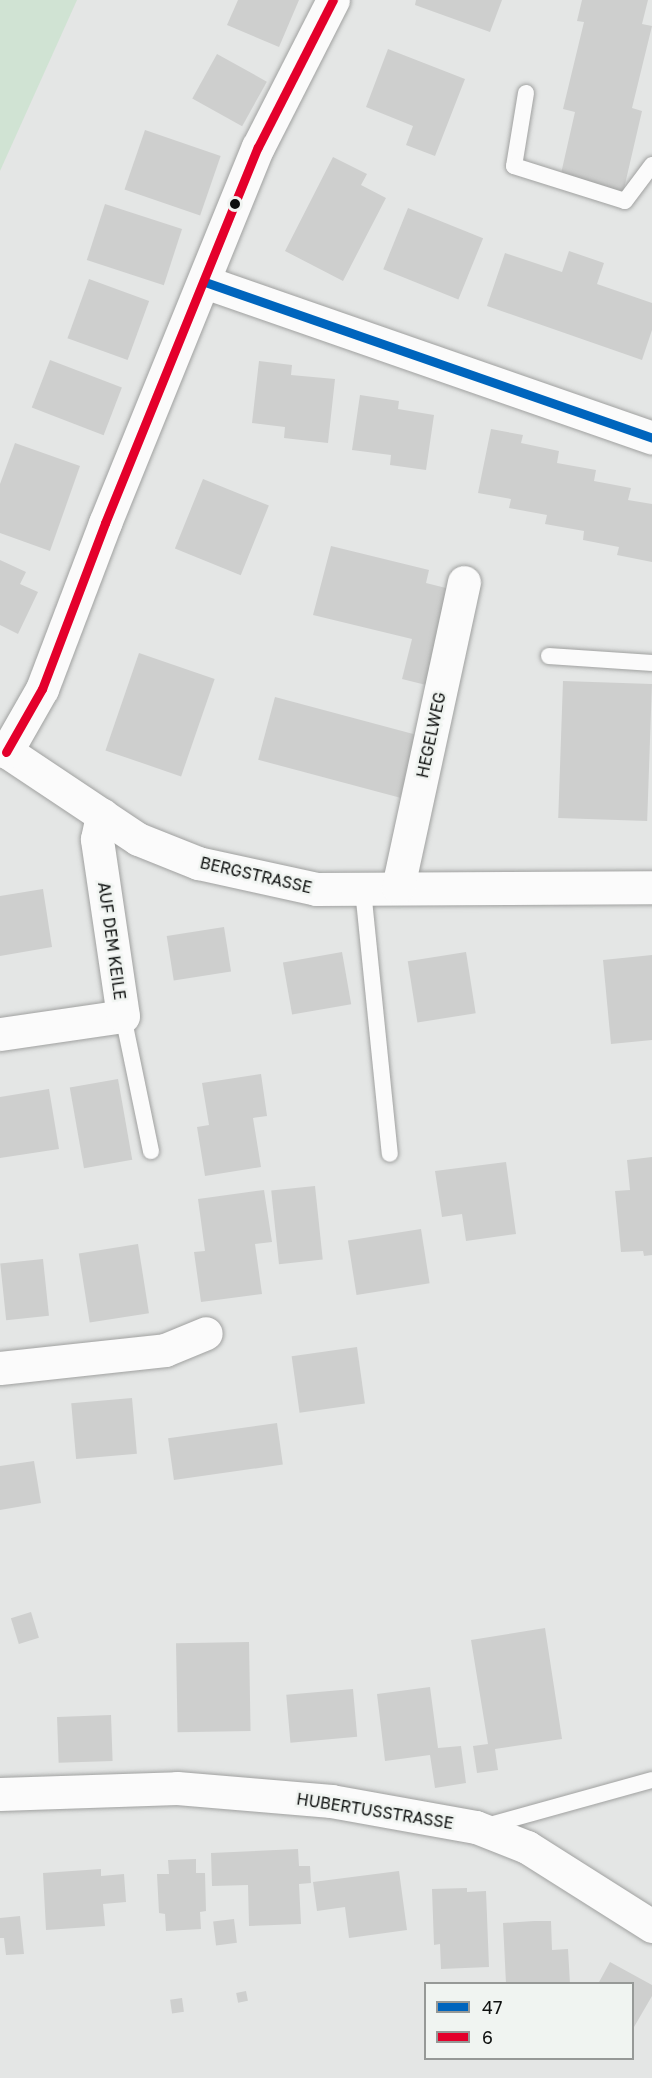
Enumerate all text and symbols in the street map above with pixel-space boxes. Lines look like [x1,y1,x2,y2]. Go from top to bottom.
unlabelled marker [229,198,241,210]
street label: HEGELWEG [413,690,449,780]
street label: BERGSTRASSE [198,853,314,897]
street label: AUF DEM KEILE [94,881,130,1001]
street label: HUBERTUSSTRASSE [295,1789,455,1833]
legend [424,1982,634,2060]
text: 47 [482,1996,503,2018]
text: 6 [482,2026,493,2048]

